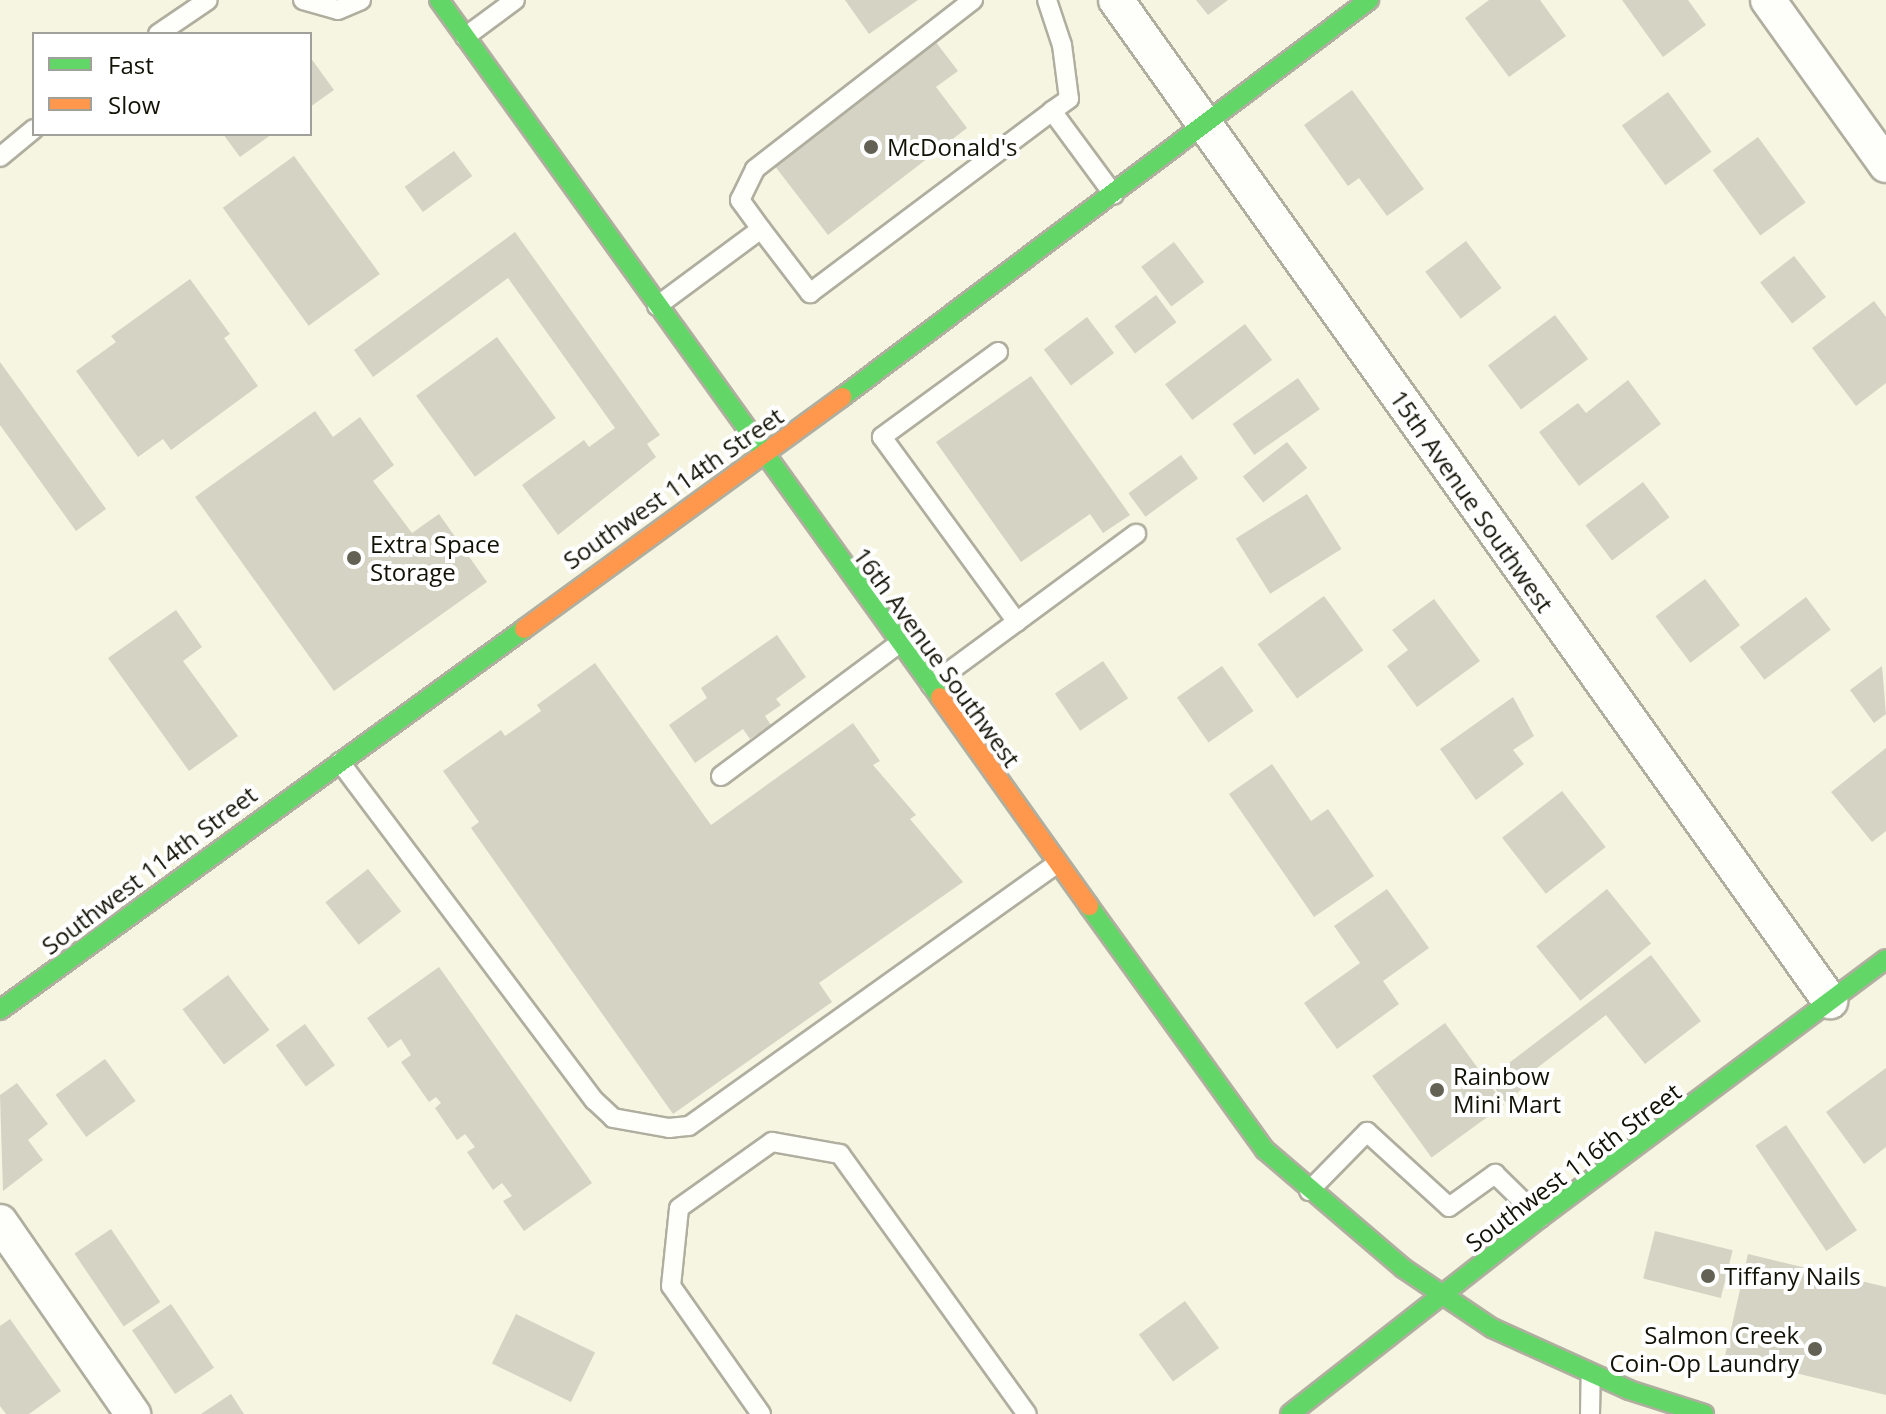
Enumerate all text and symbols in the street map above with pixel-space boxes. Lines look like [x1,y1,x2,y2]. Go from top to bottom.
legend [32,32,312,136]
text: Fast [108,48,154,81]
text: Slow [108,88,160,121]
place label: McDonald's [887,133,1017,161]
marker: McDonald's [862,138,880,156]
street label: 15th Avenue Southwest [1384,384,1560,618]
street label: Southwest 114th Street [558,401,788,575]
place label: Extra Space Storage [370,530,500,586]
street label: 16th Avenue Southwest [848,542,1026,772]
marker: Extra Space Storage [345,549,363,567]
street label: Southwest 114th Street [36,780,262,960]
place label: Rainbow Mini Mart [1453,1062,1561,1118]
street label: Southwest 116th Street [1460,1077,1686,1257]
marker: Rainbow Mini Mart [1428,1081,1446,1099]
place label: Tiffany Nails [1724,1262,1861,1290]
marker: Tiffany Nails [1699,1267,1717,1285]
place label: Salmon Creek Coin-Op Laundry [1610,1321,1799,1377]
marker: Salmon Creek Coin-Op Laundry [1806,1340,1824,1358]

